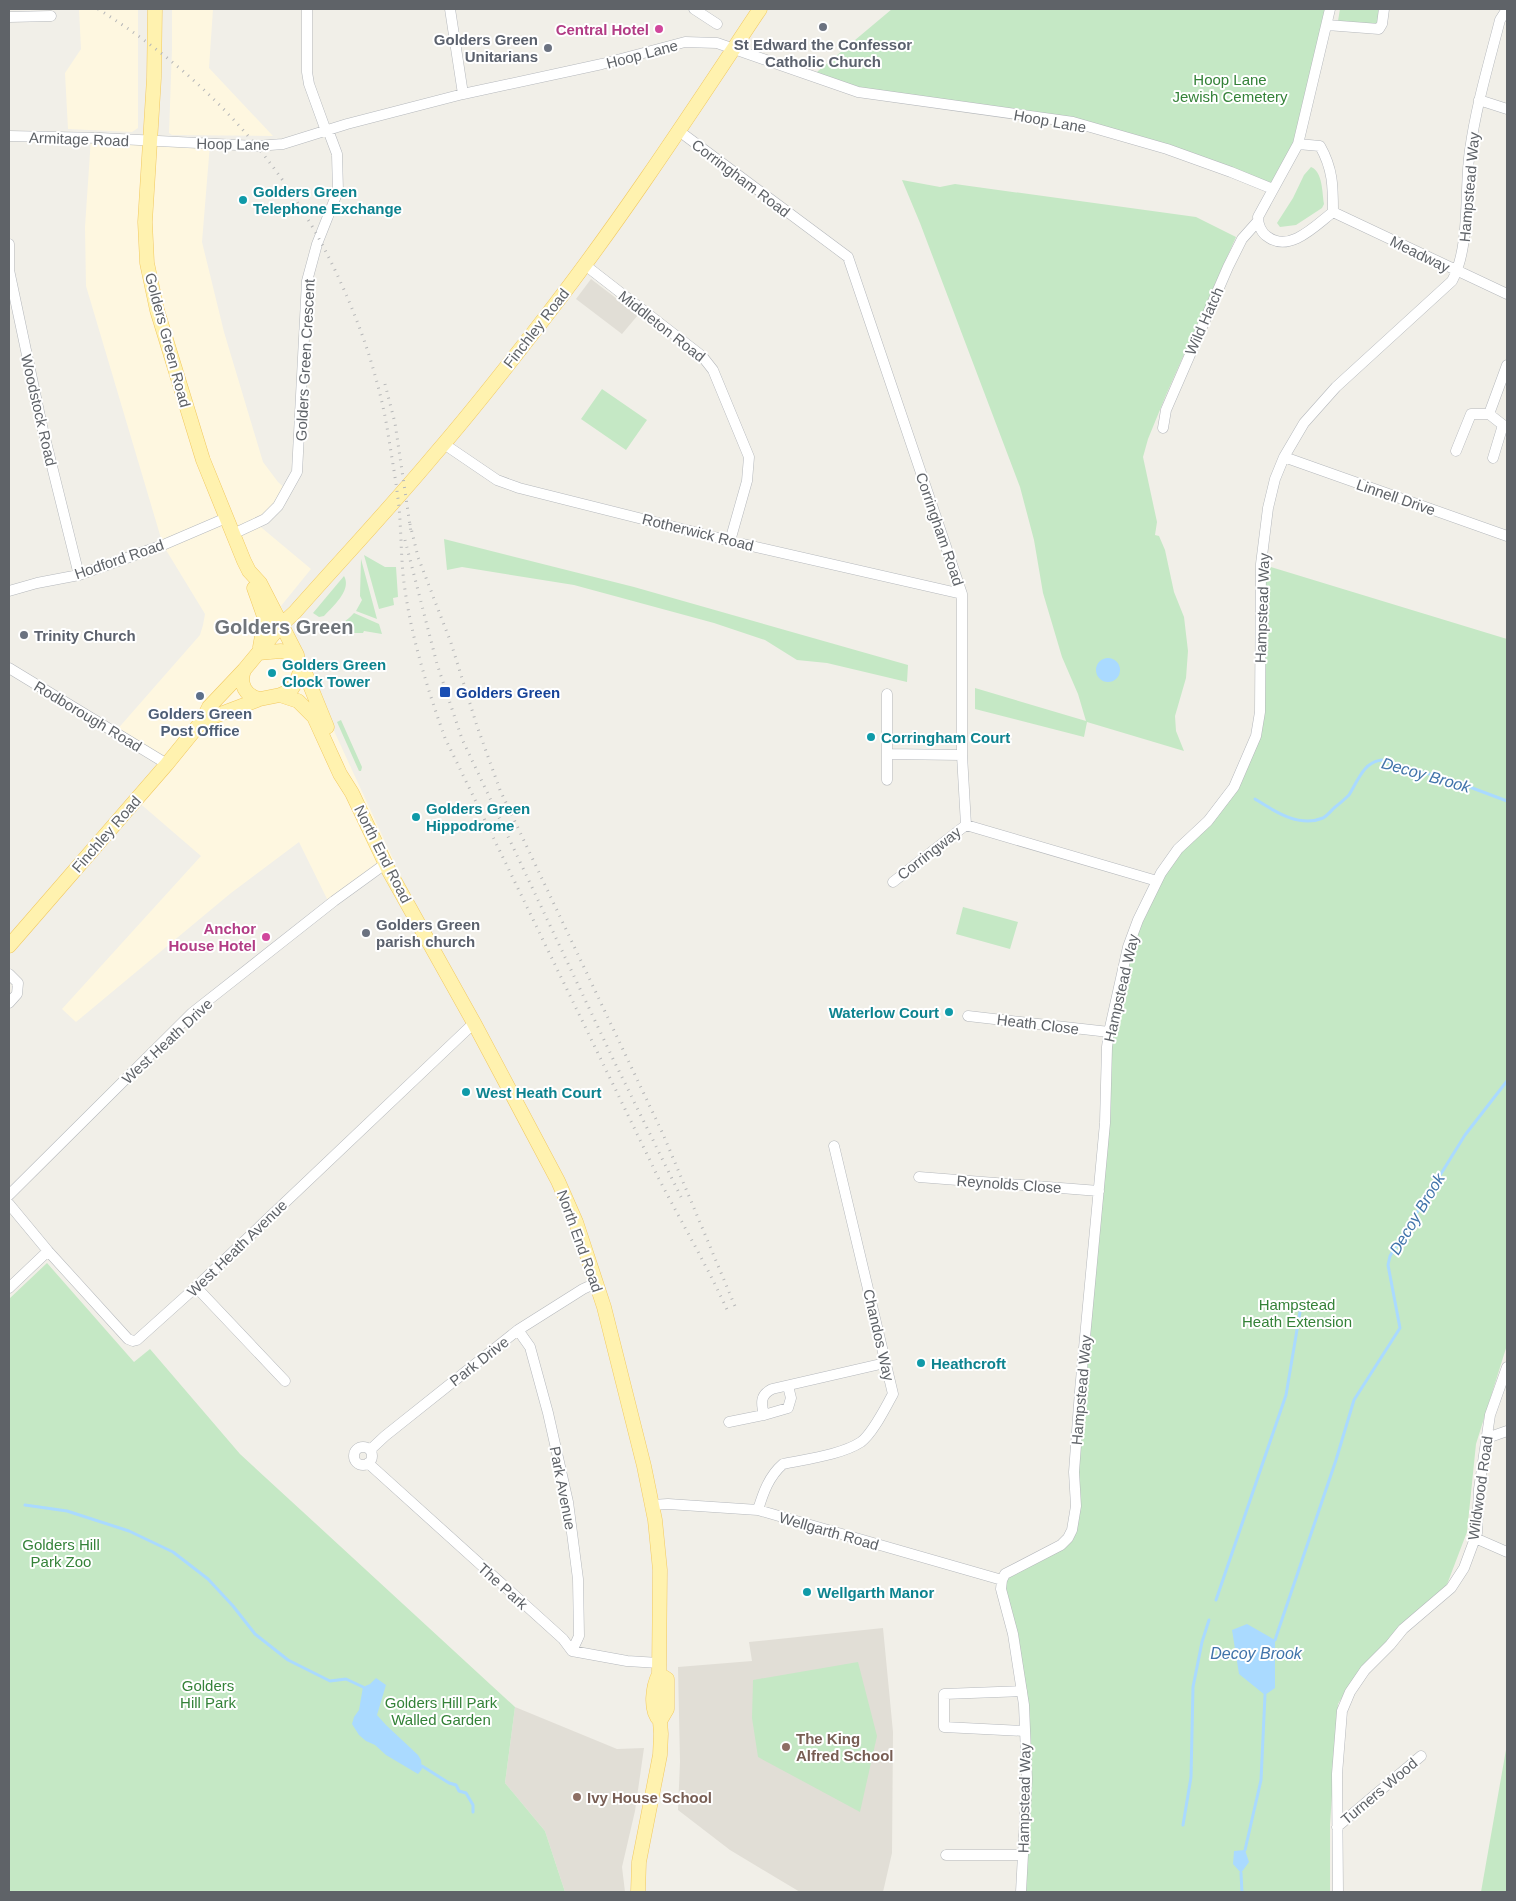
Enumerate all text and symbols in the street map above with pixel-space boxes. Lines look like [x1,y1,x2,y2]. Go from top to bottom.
place label: Central Hotel [556,21,649,38]
marker: St Edward the Confessor Catholic Church [817,21,829,33]
marker: Central Hotel [653,23,665,35]
place label: Golders Green Unitarians [434,31,538,65]
street label: Hoop Lane [604,36,680,72]
place label: St Edward the Confessor Catholic Church [734,36,912,70]
marker: Golders Green Unitarians [542,42,554,54]
park label: Hoop Lane Jewish Cemetery [1172,71,1288,105]
street label: Hoop Lane [1012,106,1088,136]
street label: Armitage Road [29,129,129,149]
street label: Hampstead Way [1456,131,1482,243]
street label: Hoop Lane [196,135,270,153]
street label: Corringham Road [689,136,793,220]
place label: Golders Green Telephone Exchange [253,183,402,217]
marker: Golders Green Telephone Exchange [237,194,249,206]
street label: Meadway [1387,232,1453,276]
street label: Golders Green Road [142,271,194,409]
street label: Golders Green Crescent [292,278,318,442]
street label: Wild Hatch [1181,284,1227,358]
street label: Finchley Road [500,285,572,371]
street label: Middleton Road [615,287,709,365]
street label: Woodstock Road [18,353,60,467]
street label: Corringham Road [913,470,967,588]
street label: Linnell Drive [1354,476,1438,518]
street label: Rotherwick Road [641,510,755,554]
street label: Hodford Road [72,536,166,582]
street label: Hampstead Way [1252,552,1272,663]
district label: Golders Green [215,616,353,638]
place label: Trinity Church [34,627,136,644]
marker: Trinity Church [18,629,30,641]
place label: Golders Green Clock Tower [282,656,386,690]
marker: Golders Green Clock Tower [266,667,278,679]
street label: Rodborough Road [31,677,145,755]
place label: Golders Green [456,684,560,701]
marker: Golders Green [438,685,452,699]
marker: Golders Green Post Office [194,690,206,702]
place label: Golders Green Post Office [148,705,252,739]
place label: Corringham Court [881,729,1010,746]
marker: Corringham Court [865,731,877,743]
water label: Decoy Brook [1380,754,1473,796]
street label: Finchley Road [68,792,144,876]
place label: Golders Green Hippodrome [426,800,530,834]
street label: North End Road [351,802,415,906]
marker: Golders Green Hippodrome [410,811,422,823]
street label: Corringway [894,823,965,883]
place label: Golders Green parish church [376,916,480,950]
place label: Anchor House Hotel [168,920,256,954]
marker: Golders Green parish church [360,927,372,939]
marker: Anchor House Hotel [260,931,272,943]
street label: Hampstead Way [1100,932,1142,1044]
street label: West Heath Drive [118,995,216,1087]
place label: Waterlow Court [829,1004,939,1021]
marker: Waterlow Court [943,1006,955,1018]
street label: Heath Close [996,1011,1080,1037]
place label: West Heath Court [476,1084,602,1101]
marker: West Heath Court [460,1086,472,1098]
water label: Decoy Brook [1386,1170,1448,1258]
street label: Reynolds Close [956,1172,1062,1196]
street label: North End Road [554,1188,606,1294]
street label: West Heath Avenue [184,1196,290,1300]
street label: Chandos Way [860,1287,898,1383]
park label: Hampstead Heath Extension [1242,1296,1352,1330]
street label: Park Drive [446,1333,512,1389]
street label: Hampstead Way [1068,1334,1094,1446]
place label: Heathcroft [931,1355,1006,1372]
marker: Heathcroft [915,1357,927,1369]
street label: Wildwood Road [1464,1435,1496,1541]
street label: Park Avenue [547,1445,579,1531]
street label: Wellgarth Road [777,1509,881,1553]
park label: Golders Hill Park Zoo [22,1536,100,1570]
street label: The Park [475,1559,532,1613]
place label: Wellgarth Manor [817,1584,934,1601]
marker: Wellgarth Manor [801,1586,813,1598]
water label: Decoy Brook [1210,1645,1303,1662]
park label: Golders Hill Park [180,1677,236,1711]
park label: Golders Hill Park Walled Garden [385,1694,498,1728]
place label: The King Alfred School [796,1730,894,1764]
marker: The King Alfred School [780,1741,792,1753]
street label: Hampstead Way [1015,1742,1033,1853]
street label: Turners Wood [1337,1754,1421,1828]
place label: Ivy House School [587,1789,712,1806]
marker: Ivy House School [571,1791,583,1803]

